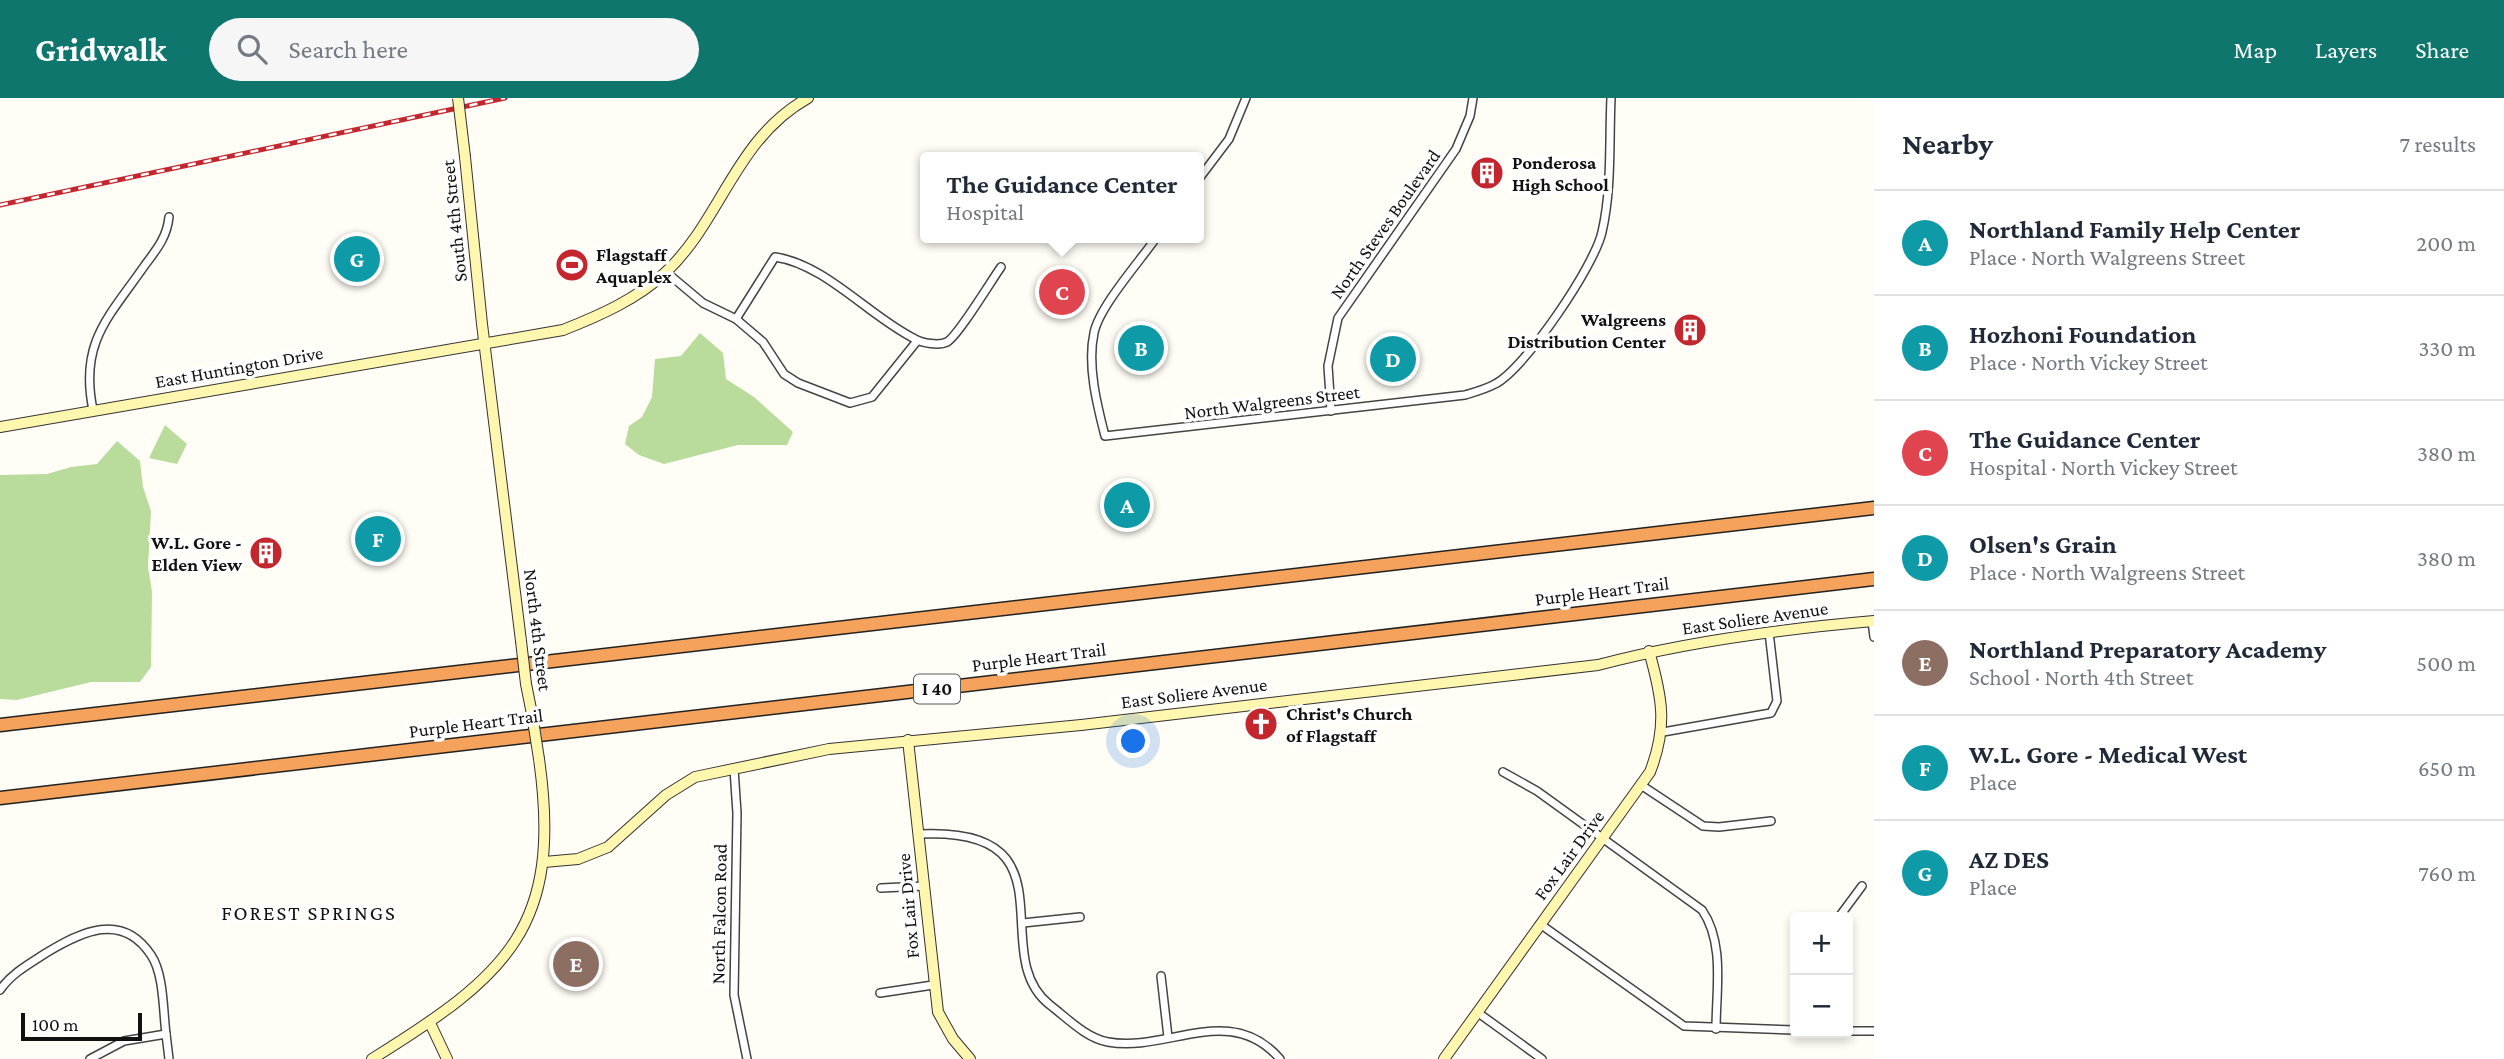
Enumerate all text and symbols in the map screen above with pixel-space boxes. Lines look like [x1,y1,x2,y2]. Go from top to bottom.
search box [209,18,699,81]
icon: search [233,30,271,68]
text: Gridwalk [35,31,167,68]
text: Search here [289,35,408,64]
text: Map [2233,36,2277,63]
text: Layers [2315,36,2377,63]
text: Share [2415,36,2469,63]
text: Nearby [1902,127,1993,160]
text: 7 results [2400,131,2476,157]
street label: North Steves Boulevard [1326,146,1444,302]
popup [920,152,1204,243]
place label: Ponderosa High School [1512,152,1609,195]
building icon: Ponderosa High School [1468,154,1506,192]
street label: South 4th Street [437,158,471,283]
text: The Guidance Center [946,170,1178,199]
text: Hospital [946,199,1024,225]
text: Northland Family Help Center [1969,215,2300,244]
text: A [1918,230,1932,256]
text: 200 m [2416,230,2476,256]
pin: G [334,233,380,285]
place label: Flagstaff Aquaplex [595,244,672,287]
text: Place · North Walgreens Street [1969,244,2245,270]
sports icon: Flagstaff Aquaplex [553,246,591,284]
pin: C [1039,266,1085,318]
place label: Walgreens Distribution Center [1507,309,1666,352]
building icon: Walgreens Distribution Center [1671,311,1709,349]
text: Hozhoni Foundation [1969,320,2197,349]
pin: B [1118,322,1164,374]
pin: D [1370,333,1416,385]
text: B [1918,335,1932,361]
text: 330 m [2418,335,2476,361]
street label: East Huntington Drive [153,342,325,392]
text: Place · North Vickey Street [1969,349,2208,375]
street label: North Walgreens Street [1183,381,1362,423]
text: The Guidance Center [1969,425,2200,454]
text: C [1918,440,1932,466]
text: 380 m [2417,440,2476,466]
text: Hospital · North Vickey Street [1969,454,2238,480]
pin: A [1104,479,1150,531]
pin: F [355,513,401,565]
text: Olsen's Grain [1969,530,2117,559]
place label: W.L. Gore - Elden View [150,532,243,575]
building icon: W.L. Gore - Elden View [247,534,285,572]
text: D [1917,545,1933,571]
text: 380 m [2417,545,2476,571]
text: Place · North Walgreens Street [1969,559,2245,585]
street label: North 4th Street [520,568,556,693]
street label: Purple Heart Trail [1534,572,1670,610]
street label: East Soliere Avenue [1681,597,1829,639]
text: Northland Preparatory Academy [1969,635,2326,664]
street label: Purple Heart Trail [971,638,1107,676]
text: E [1918,650,1932,676]
text: 500 m [2416,650,2476,676]
text: School · North 4th Street [1969,664,2193,690]
road number: I 40 [914,674,960,704]
street label: East Soliere Avenue [1120,674,1268,712]
place label: Christ's Church of Flagstaff [1286,703,1413,746]
street label: Purple Heart Trail [408,704,544,742]
church icon: Christ's Church of Flagstaff [1242,705,1280,743]
your location [1116,724,1150,758]
text: W.L. Gore - Medical West [1969,740,2247,769]
text: F [1919,755,1931,781]
text: 650 m [2418,755,2476,781]
text: Place [1969,769,2017,795]
street label: Fox Lair Drive [1529,806,1609,904]
street label: North Falcon Road [707,843,731,985]
text: AZ DES [1969,845,2049,874]
street label: Fox Lair Drive [893,853,923,959]
text: G [1918,860,1932,886]
text: 760 m [2418,860,2476,886]
text: Place [1969,874,2017,900]
district label: FOREST SPRINGS [221,901,397,925]
map controls [1790,912,1853,1038]
button: + [1790,912,1853,975]
pin: E [553,938,599,990]
button: − [1790,975,1853,1038]
scale bar [21,1010,142,1042]
text: 100 m [32,1014,79,1035]

